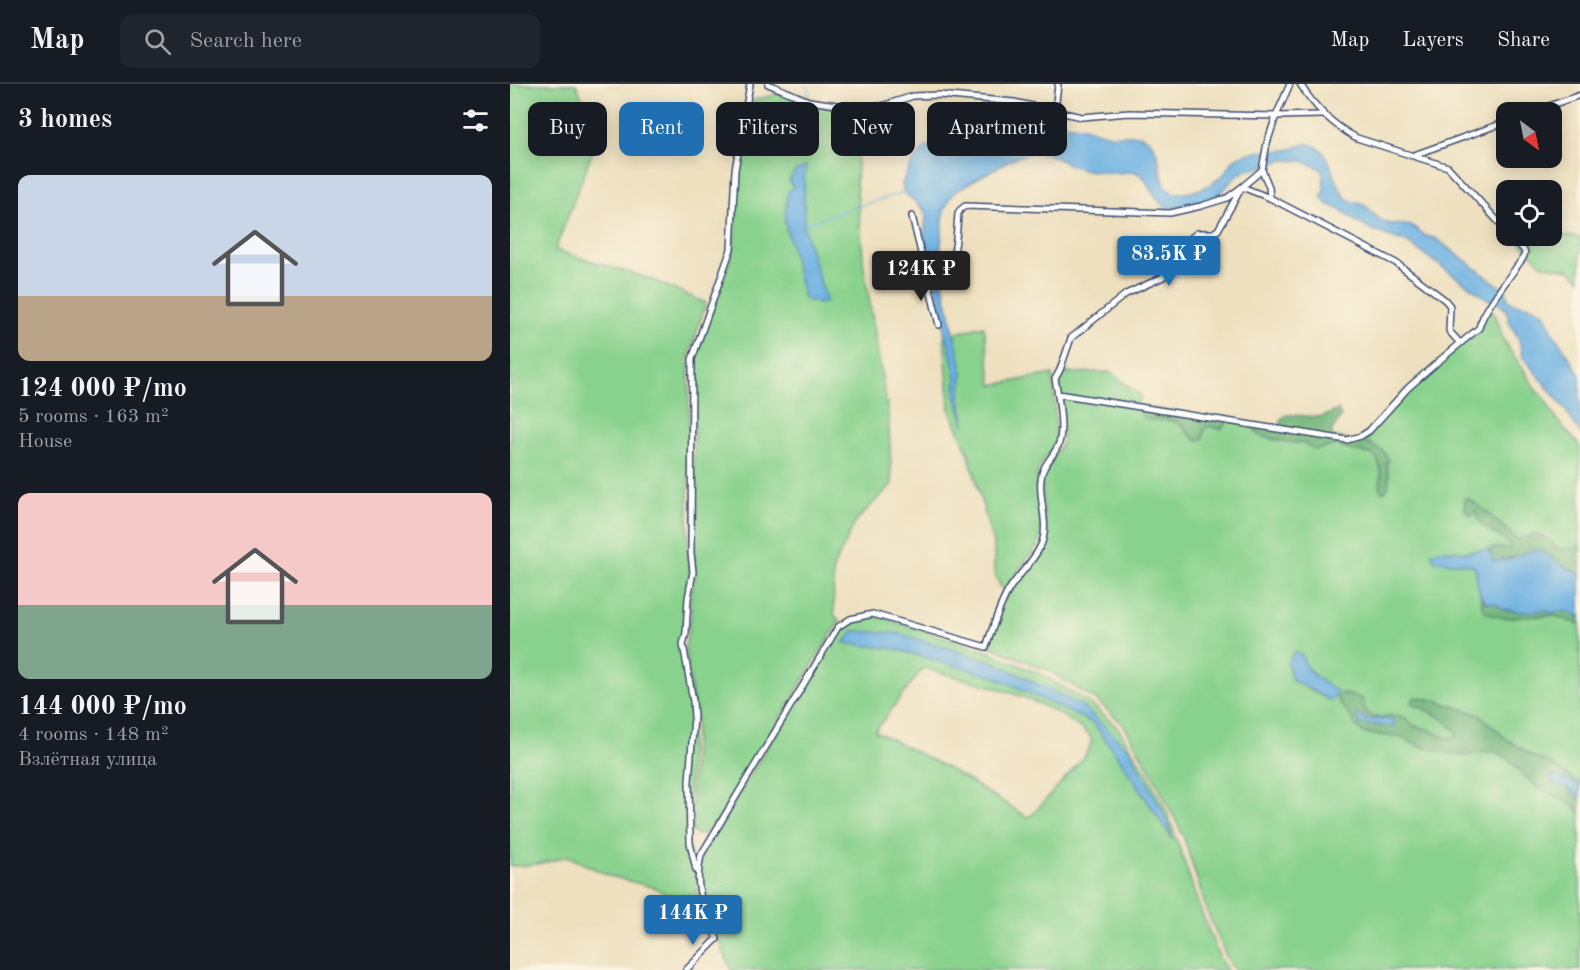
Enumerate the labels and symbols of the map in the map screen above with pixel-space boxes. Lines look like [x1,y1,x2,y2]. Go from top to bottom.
north arrow [1496,102,1562,168]
pin: 83.5K ₽ [1114,236,1224,287]
pin: 124K ₽ [872,251,970,302]
pin: 144K ₽ [644,895,742,946]

